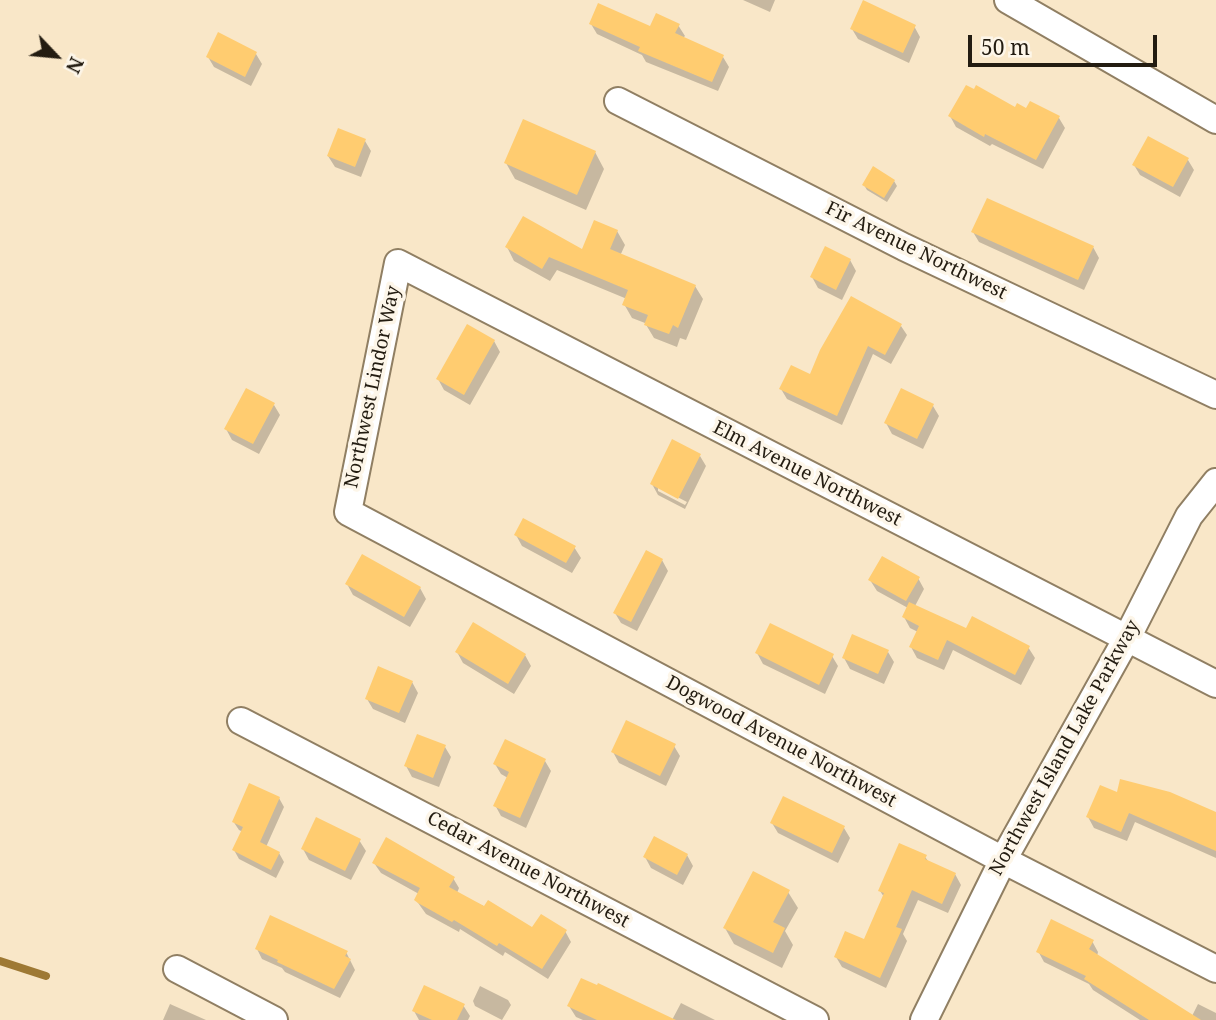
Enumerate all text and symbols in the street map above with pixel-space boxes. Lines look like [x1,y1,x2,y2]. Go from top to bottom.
north arrow [21,21,91,91]
scale bar [971,21,1160,65]
text: 50 m [981,33,1030,61]
text: N [60,53,90,78]
street label: Fir Avenue Northwest [822,197,1010,305]
street label: Northwest Lindor Way [340,284,406,490]
street label: Elm Avenue Northwest [709,417,905,531]
street label: Northwest Island Lake Parkway [985,616,1145,880]
street label: Dogwood Avenue Northwest [662,671,900,813]
street label: Cedar Avenue Northwest [423,807,633,933]

